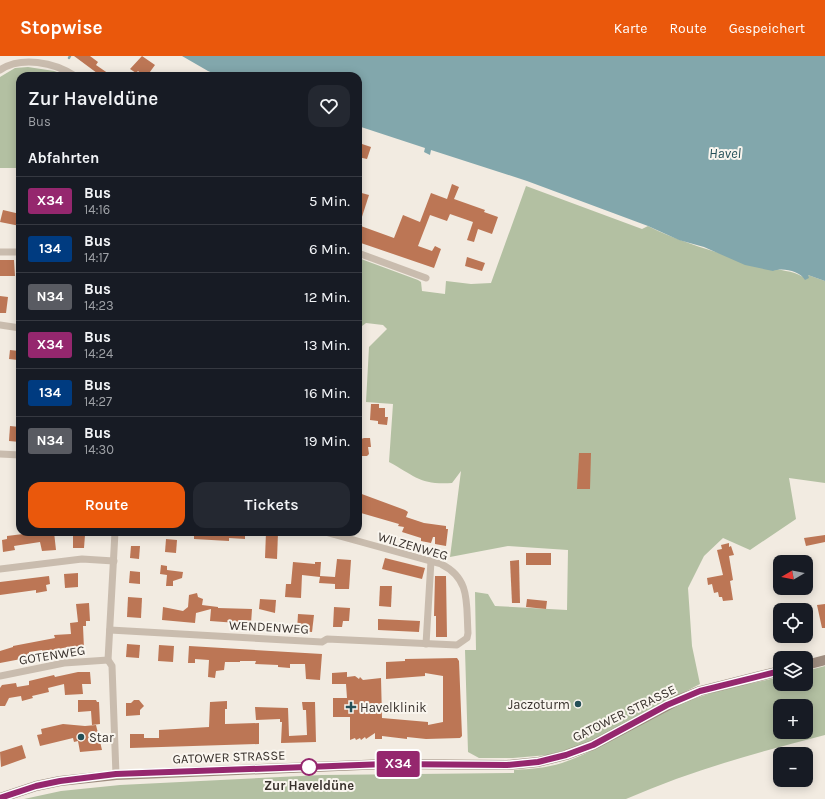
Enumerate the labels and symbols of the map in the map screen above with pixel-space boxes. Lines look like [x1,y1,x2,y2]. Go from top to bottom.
water label: Havel [709,145,741,162]
street label: WILZENWEG [376,529,450,563]
north arrow [773,555,813,595]
street label: WENDENWEG [229,617,309,637]
street label: GOTENWEG [18,642,86,668]
street label: GATOWER STRASSE [570,681,678,745]
place label: Jaczoturm [508,697,570,712]
marker: Jaczoturm [573,699,583,709]
place label: Havelklinik [360,700,427,715]
marker: Havelklinik [345,701,357,713]
place label: Star [89,730,114,745]
marker: Star [76,732,86,742]
street label: GATOWER STRASSE [172,748,286,766]
line badge: X34 [375,751,421,777]
marker: Zur Haveldüne [300,758,318,776]
place label: Zur Haveldüne [264,778,354,793]

